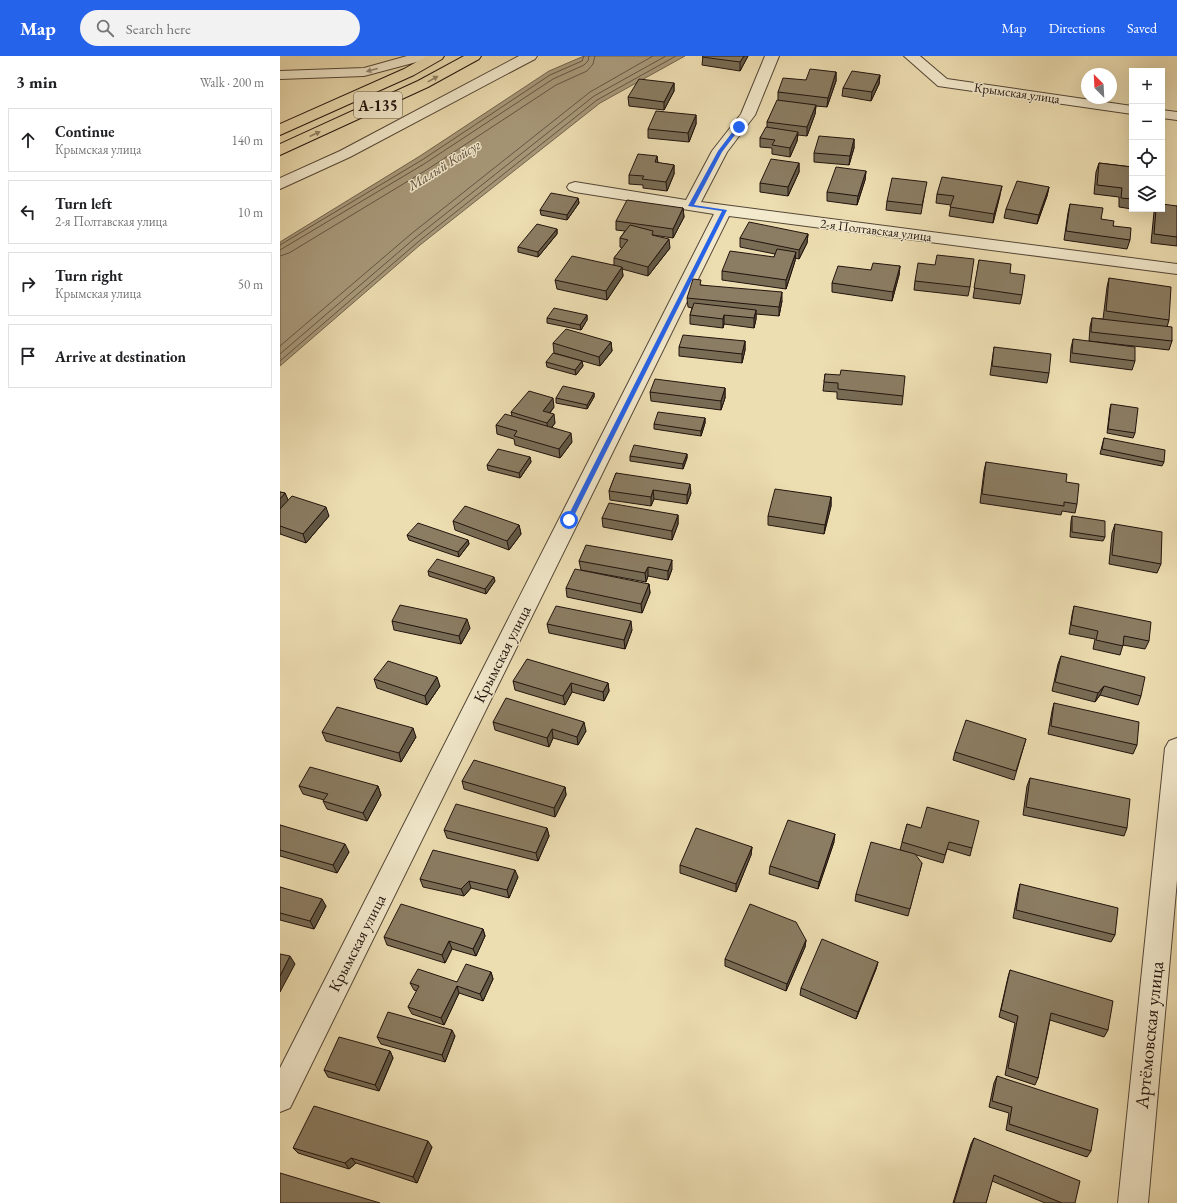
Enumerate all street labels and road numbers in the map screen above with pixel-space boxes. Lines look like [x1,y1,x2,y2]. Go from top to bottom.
street label: Крымская улица [973,79,1062,108]
road number: А-135 [354,92,402,118]
street label: 2-я Полтавская улица [819,215,934,245]
street label: Крымская улица [468,601,536,706]
street label: Крымская улица [323,890,391,995]
street label: Артёмовская улица [1129,960,1169,1111]

